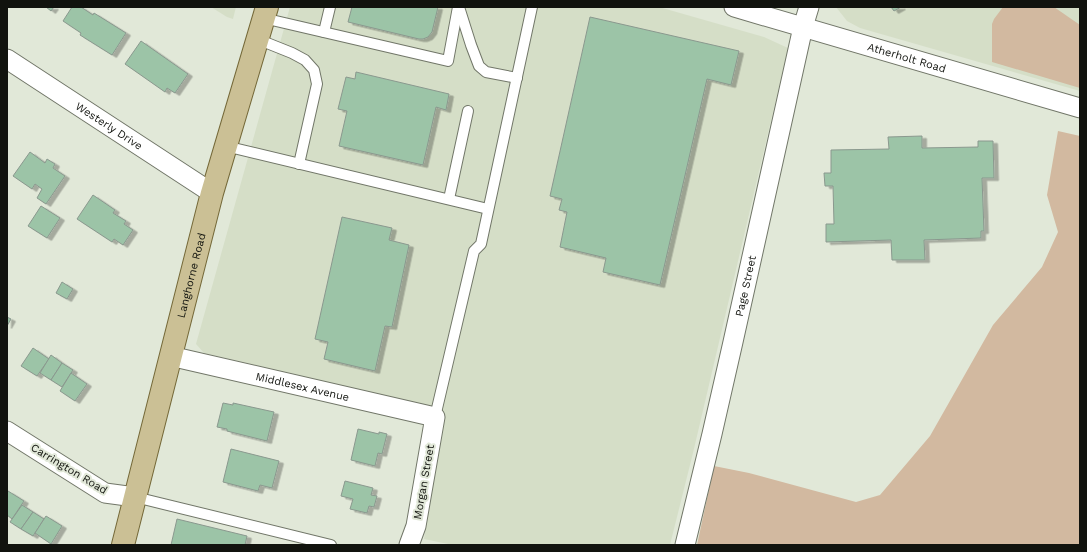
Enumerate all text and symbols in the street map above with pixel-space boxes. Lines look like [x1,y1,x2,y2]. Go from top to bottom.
street label: Atherholt Road [866,40,947,75]
street label: Westerly Drive [73,99,145,152]
street label: Langhorne Road [174,232,208,319]
street label: Page Street [732,254,759,318]
street label: Middlesex Avenue [254,369,351,404]
street label: Carrington Road [28,441,110,497]
street label: Morgan Street [411,443,437,520]

